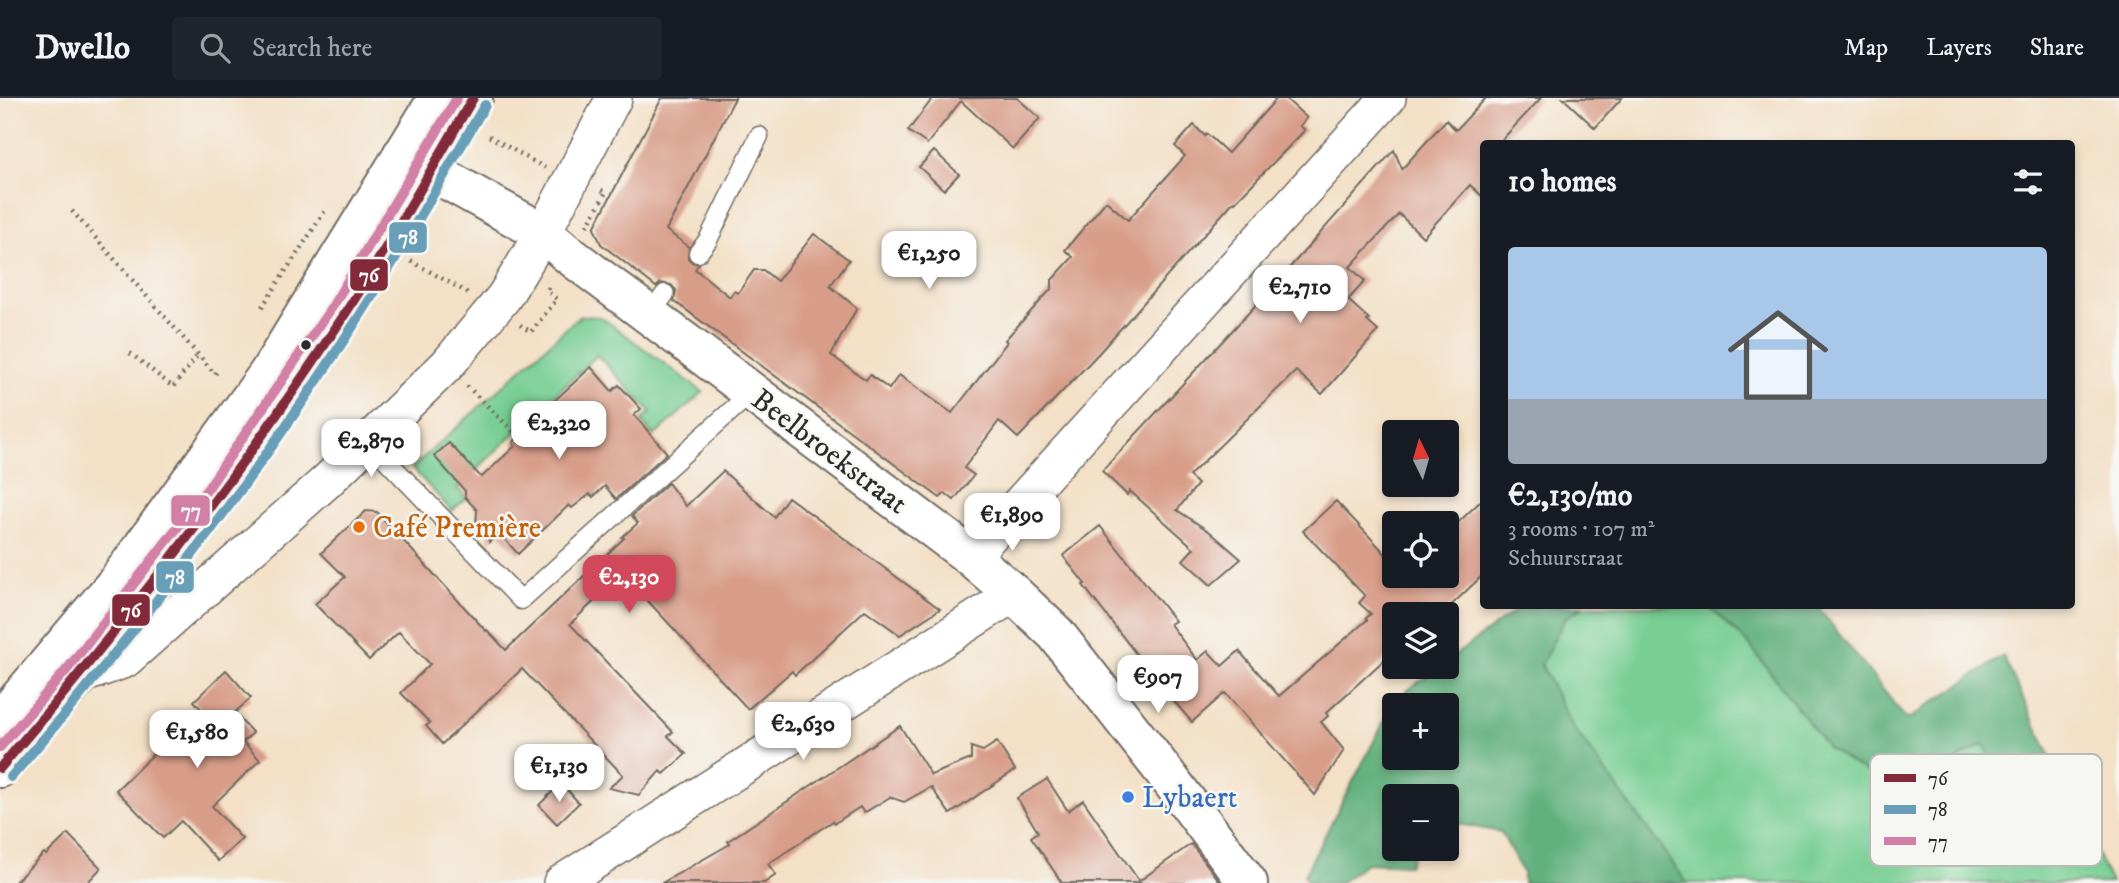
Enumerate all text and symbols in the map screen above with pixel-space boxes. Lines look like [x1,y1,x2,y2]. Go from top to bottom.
search box [172,17,662,80]
text: Dwello [35,28,130,69]
icon: search [196,29,234,67]
text: Search here [252,32,372,65]
text: Map [1844,33,1888,63]
text: Layers [1926,33,1992,63]
text: Share [2030,33,2084,63]
icon: filters [2009,163,2047,201]
text: 10 homes [1508,164,1617,201]
line badge: 78 [388,221,428,254]
text: 78 [398,227,418,250]
pin: €1,250 [872,232,986,291]
text: €1,250 [897,239,961,268]
line badge: 76 [349,258,389,292]
text: 76 [359,265,380,288]
pin: €2,710 [1243,266,1357,325]
text: €2,710 [1269,273,1331,302]
icon: home [1715,292,1841,418]
unlabelled marker [299,338,313,352]
street label: Beelbroekstraat [744,382,914,523]
pin: €2,320 [502,402,616,461]
text: €2,320 [527,409,591,438]
pin: €2,870 [314,420,428,479]
north arrow [1382,420,1460,497]
map controls [1382,420,1459,861]
text: €2,870 [337,427,405,456]
text: €2,130/mo [1508,478,1632,515]
line badge: 77 [170,494,211,527]
pin: €1,890 [955,494,1069,553]
text: 77 [181,500,201,523]
text: €1,890 [980,501,1044,530]
place label: Café Première [373,510,541,547]
button: locate [1382,511,1459,588]
text: 3 rooms · 107 m² [1508,515,1655,544]
marker: Café Première [351,519,367,535]
text: Schuurstraat [1508,544,1623,573]
pin: €2,130 [572,556,686,615]
line badge: 78 [155,560,195,594]
text: €2,130 [599,563,659,592]
text: 78 [165,567,185,590]
line badge: 76 [111,593,151,627]
text: 76 [121,600,142,623]
button: layers [1382,602,1459,679]
pin: €907 [1117,656,1199,715]
text: €907 [1133,663,1183,692]
button: + [1382,693,1459,770]
pin: €2,630 [746,702,860,762]
pin: €1,580 [140,710,254,770]
text: €2,630 [771,710,835,739]
text: €1,580 [165,718,229,747]
pin: €1,130 [502,744,616,804]
text: €1,130 [530,752,588,781]
legend [1870,754,2102,866]
text: 76 [1928,768,1949,791]
place label: Lybaert [1142,780,1237,817]
button: − [1382,784,1459,861]
marker: Lybaert [1120,789,1136,805]
text: 78 [1928,799,1948,822]
text: 77 [1928,831,1948,854]

